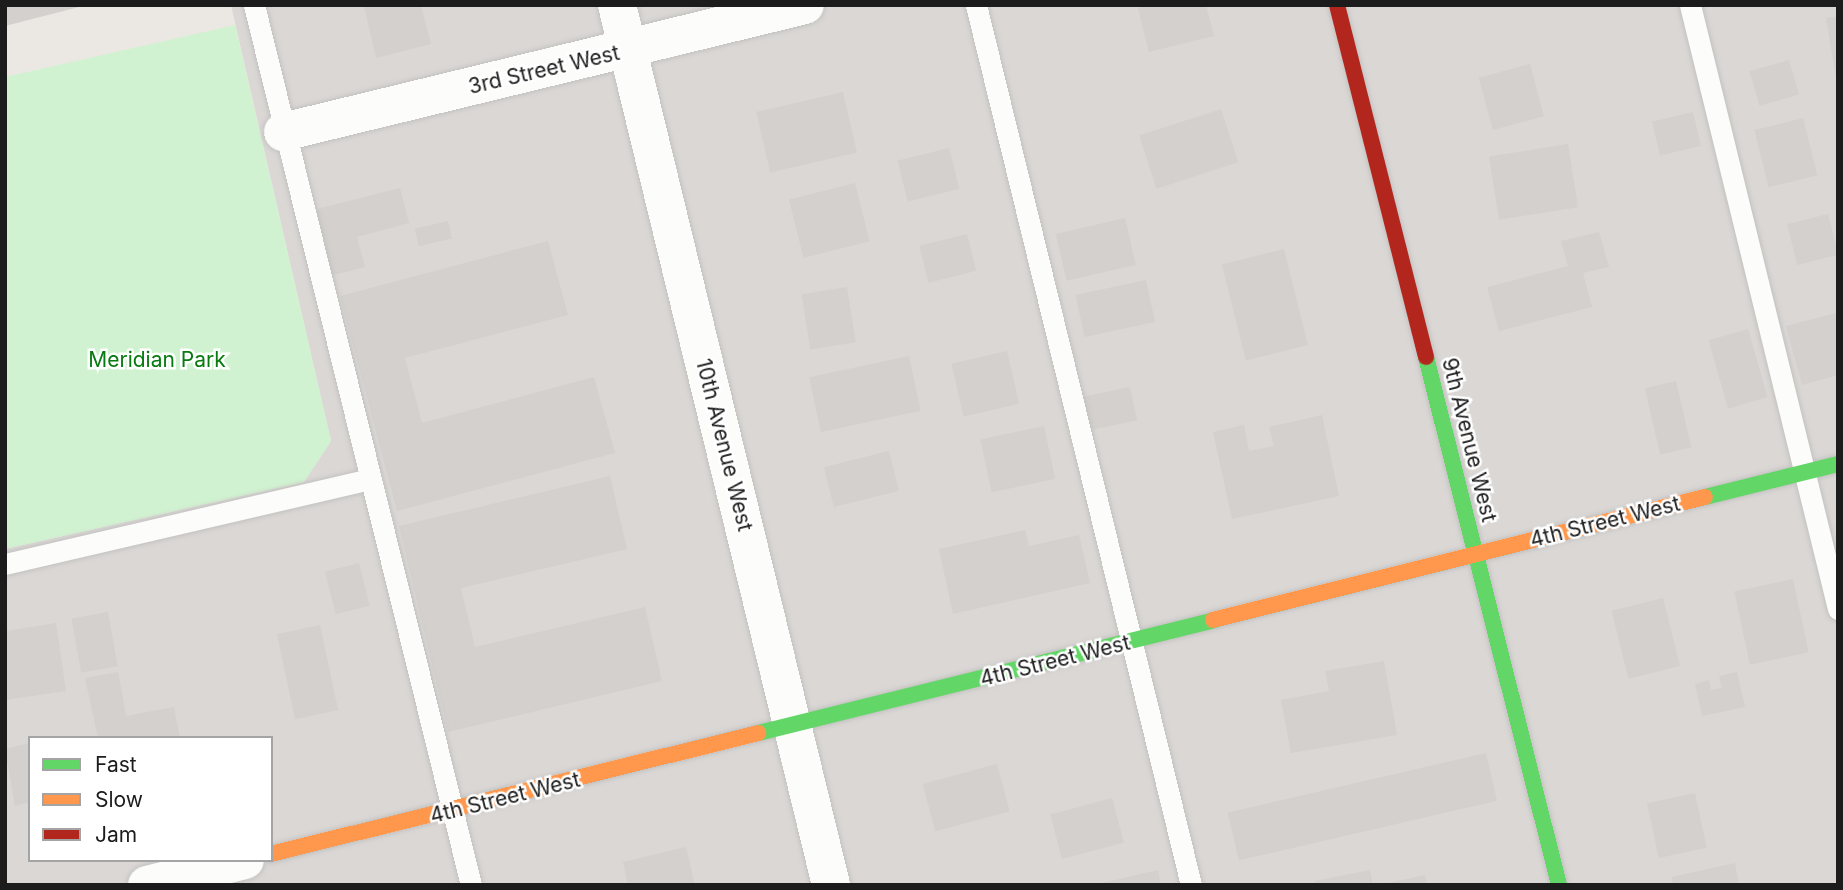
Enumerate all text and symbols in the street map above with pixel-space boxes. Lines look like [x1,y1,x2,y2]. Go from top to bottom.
street label: 3rd Street West [466,40,622,100]
park label: Meridian Park [88,347,226,373]
street label: 9th Avenue West [1436,355,1502,525]
street label: 10th Avenue West [690,356,758,534]
street label: 4th Street West [1527,491,1683,553]
street label: 4th Street West [977,630,1133,692]
legend [28,736,273,862]
text: Fast [95,752,137,777]
street label: 4th Street West [427,767,583,829]
text: Slow [95,787,143,812]
text: Jam [95,822,137,847]

